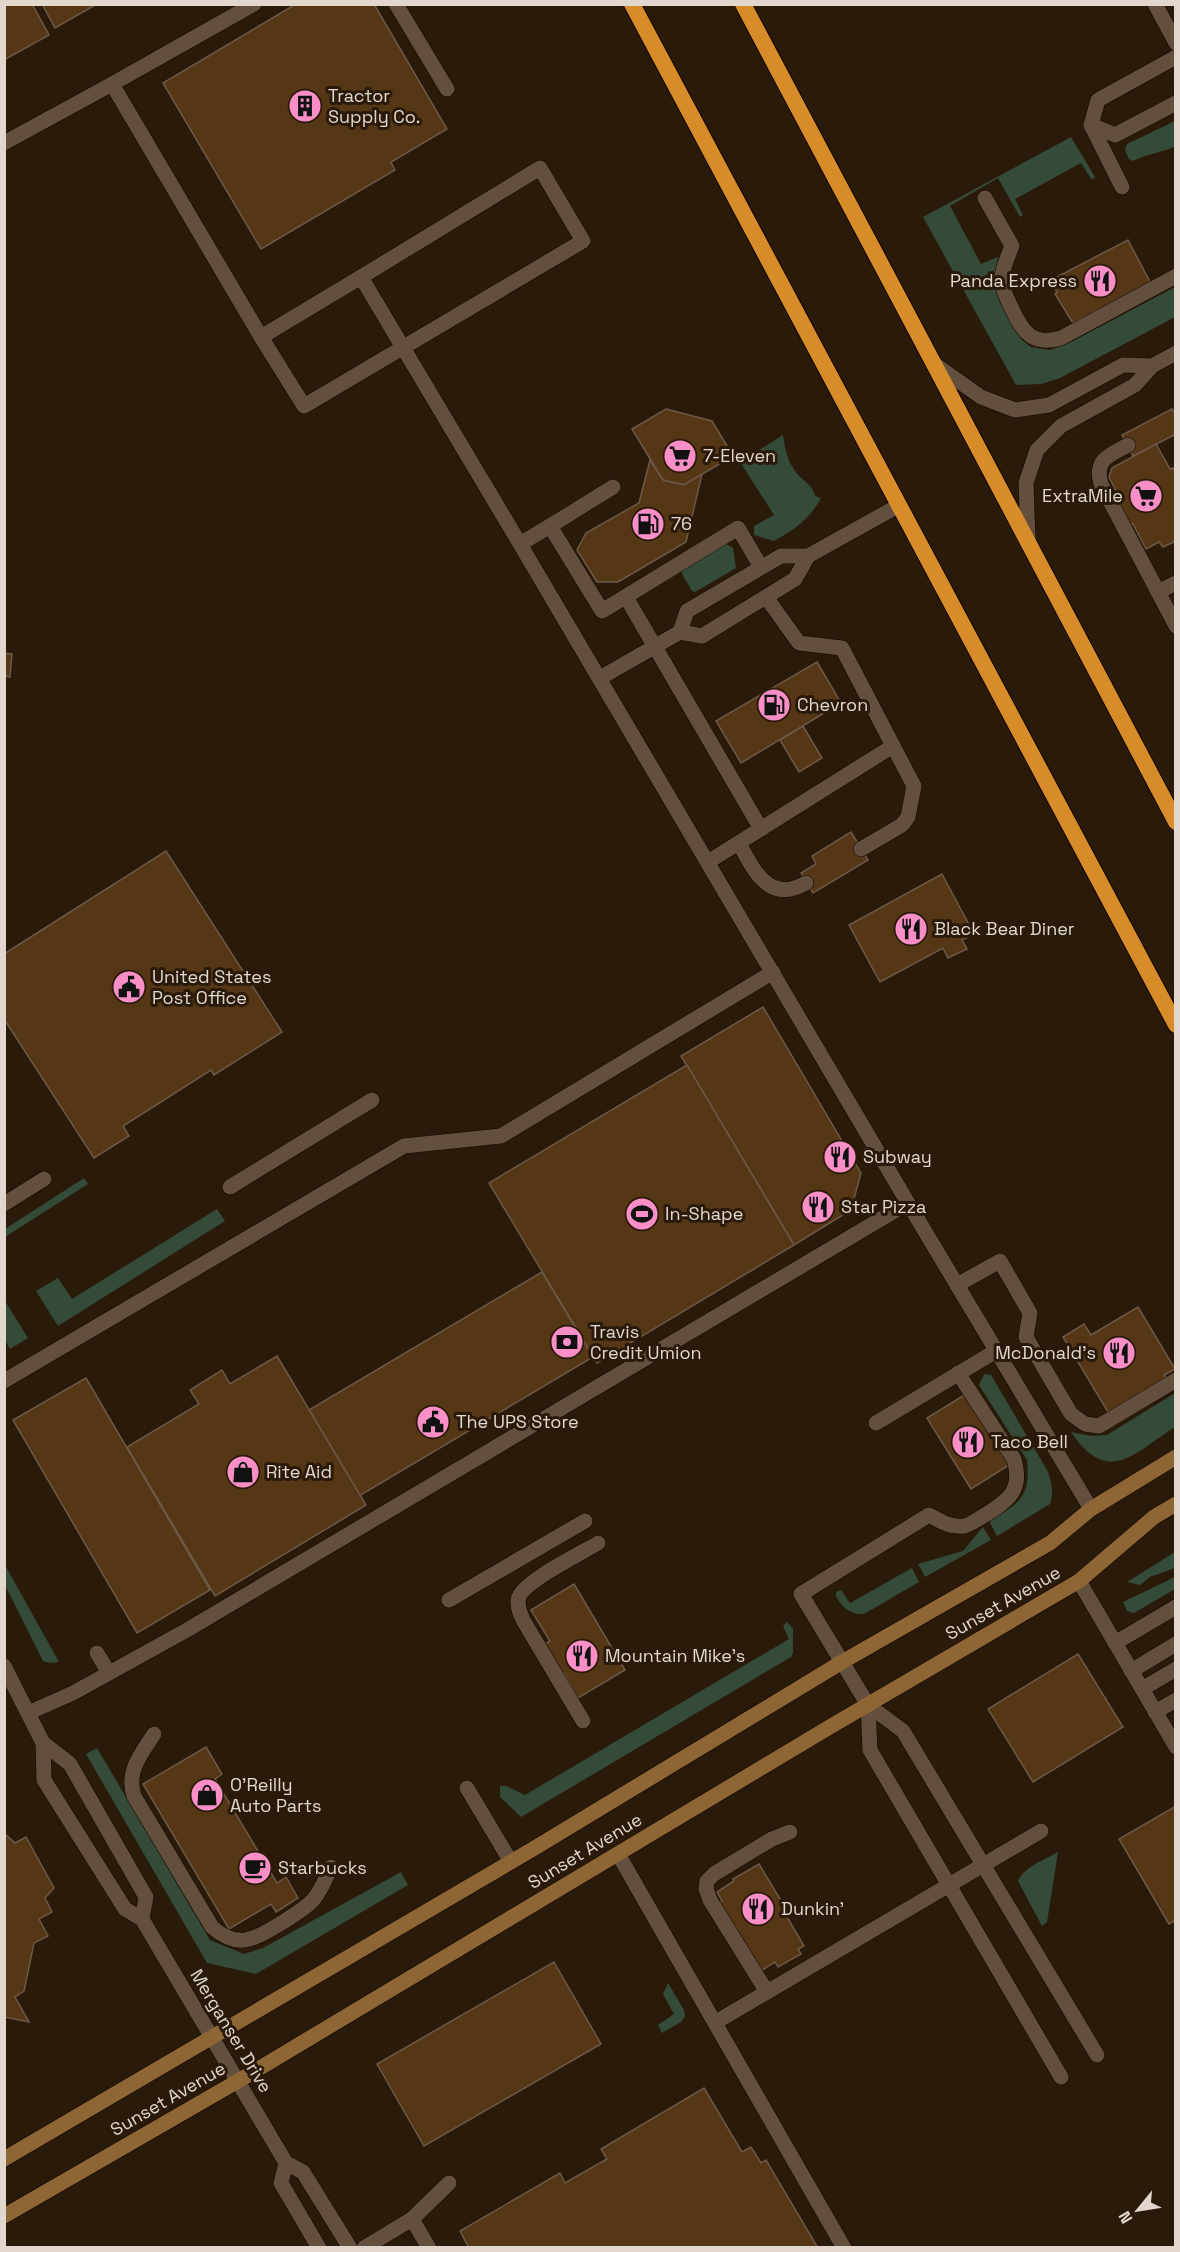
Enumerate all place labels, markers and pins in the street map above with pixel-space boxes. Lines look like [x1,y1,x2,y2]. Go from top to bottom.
place label: Tractor Supply Co. [328,84,420,128]
building icon: Tractor Supply Co. [287,88,323,124]
restaurant icon: Panda Express [1082,263,1118,299]
place label: Panda Express [950,269,1077,292]
supermarket icon: 7-Eleven [662,438,698,474]
place label: 7-Eleven [703,444,776,467]
supermarket icon: ExtraMile [1128,478,1164,514]
place label: ExtraMile [1042,484,1123,507]
fuel station icon: 76 [630,506,666,542]
place label: 76 [671,512,692,535]
fuel station icon: Chevron [756,687,792,723]
place label: Chevron [797,693,868,716]
restaurant icon: Black Bear Diner [893,911,929,947]
place label: Black Bear Diner [934,917,1075,940]
place label: United States Post Office [152,965,271,1009]
public building icon: United States Post Office [111,969,147,1005]
restaurant icon: Subway [822,1139,858,1175]
place label: Subway [863,1145,932,1168]
restaurant icon: Star Pizza [800,1189,836,1225]
place label: Star Pizza [841,1195,926,1218]
sports icon: In-Shape [624,1196,660,1232]
place label: In-Shape [665,1202,743,1225]
place label: Travis Credit Umion [590,1320,702,1364]
bank icon: Travis Credit Umion [549,1324,585,1360]
restaurant icon: McDonald's [1101,1335,1137,1371]
place label: McDonald's [995,1341,1096,1364]
public building icon: The UPS Store [415,1404,451,1440]
place label: The UPS Store [456,1410,579,1433]
restaurant icon: Taco Bell [950,1424,986,1460]
place label: Taco Bell [991,1430,1068,1453]
shop icon: Rite Aid [225,1454,261,1490]
place label: Rite Aid [266,1460,332,1483]
restaurant icon: Mountain Mike's [564,1638,600,1674]
place label: Mountain Mike's [605,1644,745,1667]
place label: O'Reilly Auto Parts [230,1773,322,1817]
shop icon: O'Reilly Auto Parts [189,1777,225,1813]
cafe icon: Starbucks [237,1850,273,1886]
place label: Starbucks [278,1856,367,1879]
restaurant icon: Dunkin' [740,1891,776,1927]
place label: Dunkin' [781,1897,844,1920]

